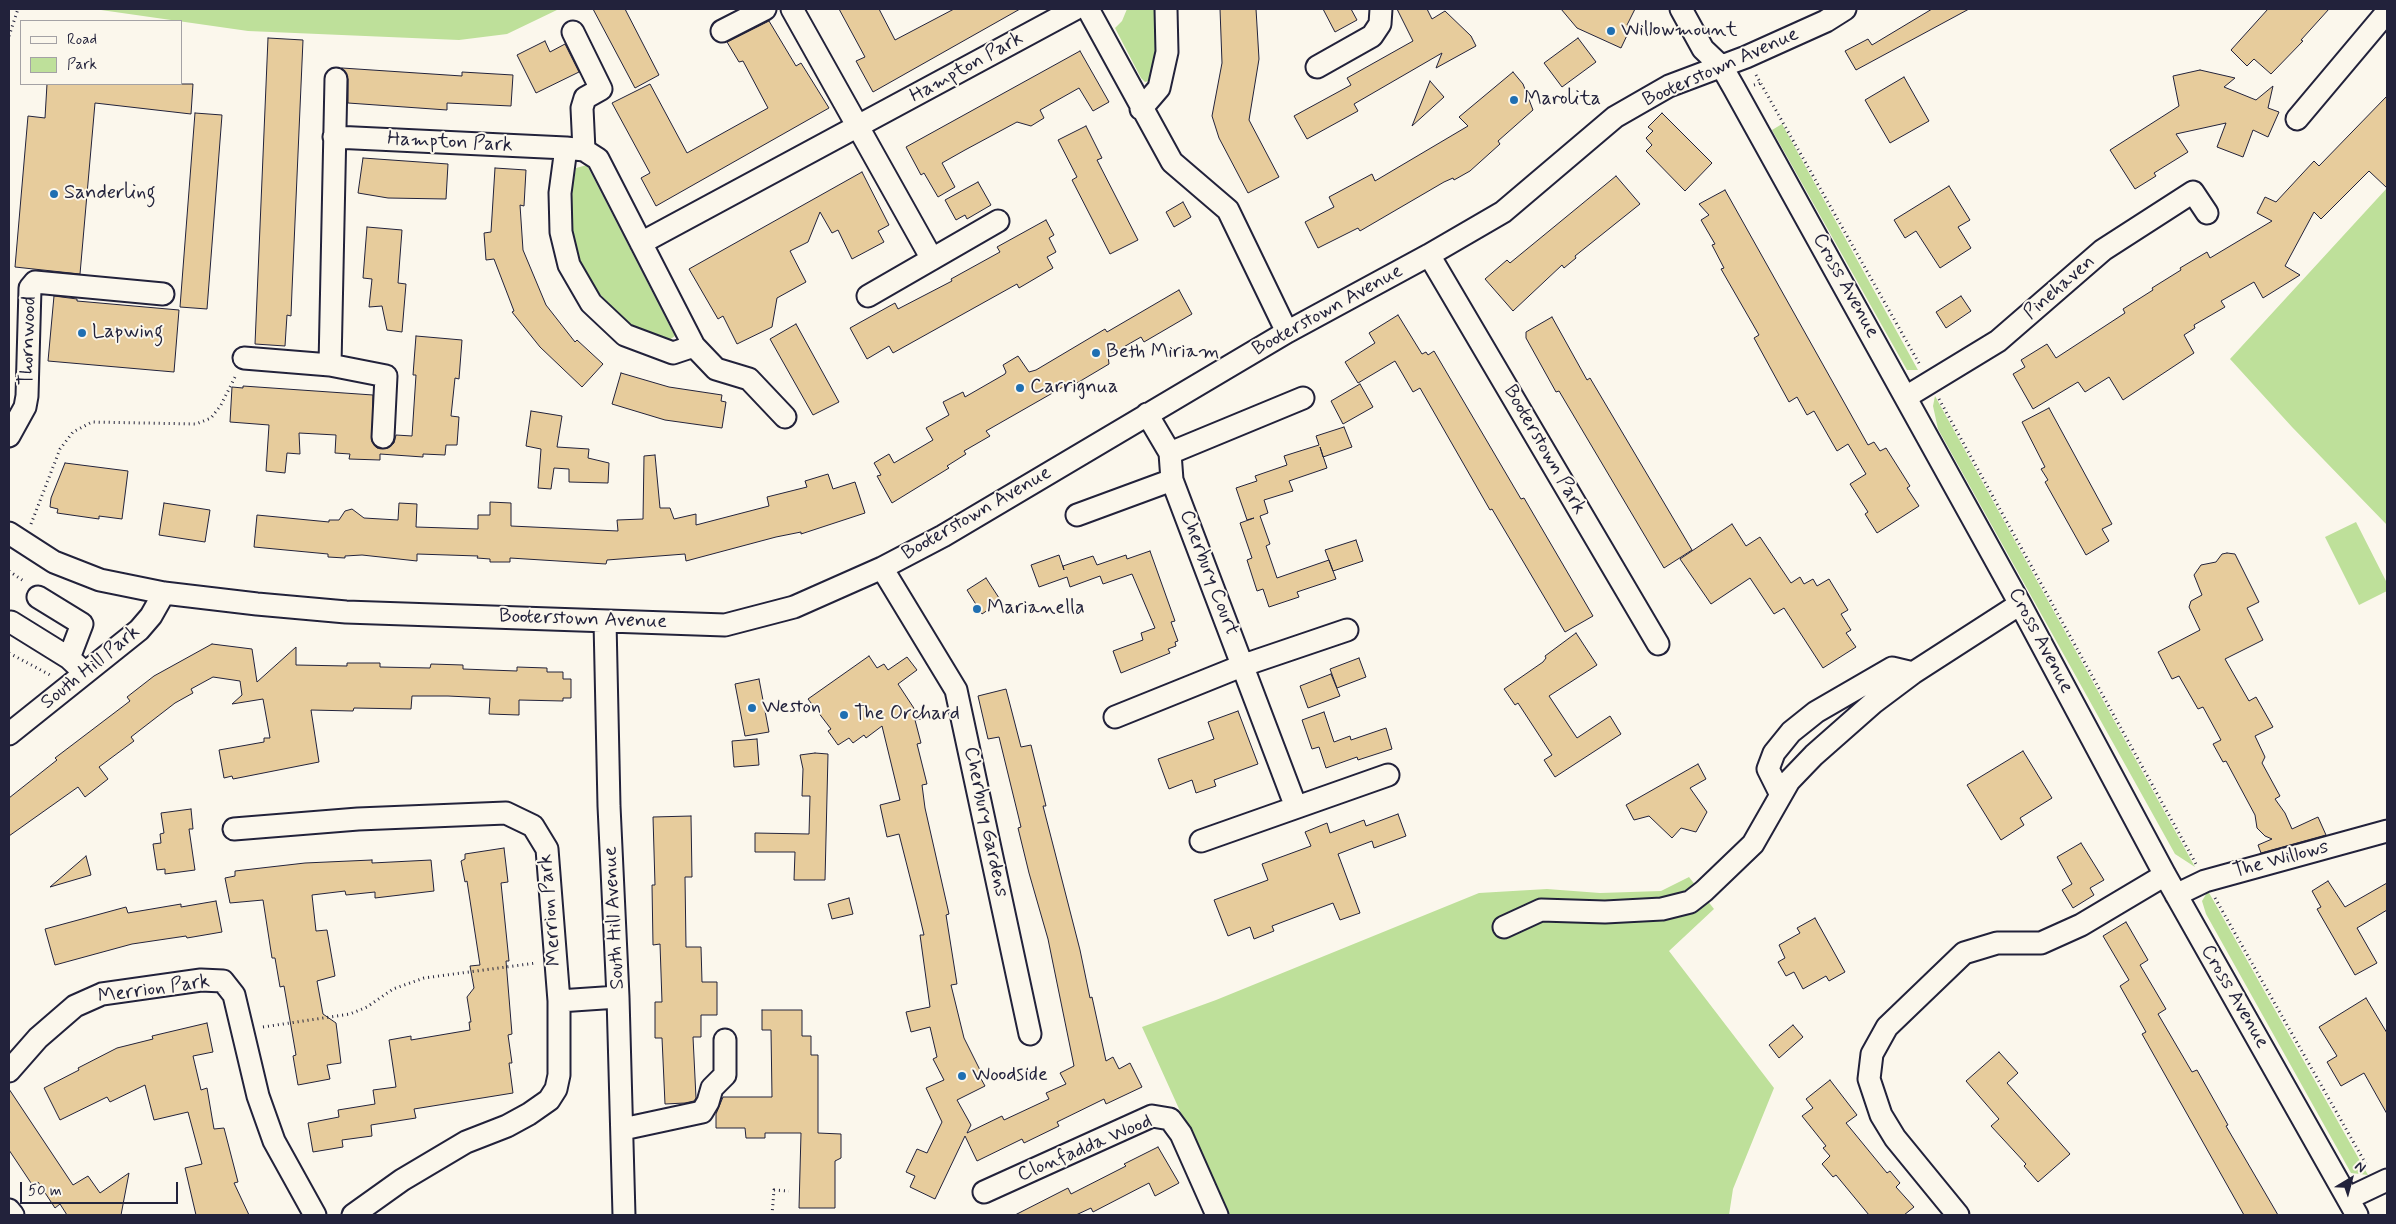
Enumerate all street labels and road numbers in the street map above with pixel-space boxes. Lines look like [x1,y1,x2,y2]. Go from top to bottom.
street label: Booterstown Avenue [1639,23,1803,113]
street label: Hampton Park [906,27,1028,109]
street label: Hampton Park [387,128,513,158]
street label: Cross Avenue [1806,229,1884,343]
street label: Pinehaven [2019,250,2101,326]
street label: Booterstown Avenue [1249,260,1407,362]
street label: Thornwood [15,296,43,386]
street label: Booterstown Park [1497,381,1591,519]
street label: Booterstown Avenue [898,462,1056,566]
street label: Cherbury Court [1173,507,1243,639]
street label: Cross Avenue [2002,584,2078,698]
street label: Booterstown Avenue [499,605,667,635]
street label: South Hill Park [37,621,145,715]
street label: Cherbury Gardens [957,745,1013,899]
street label: The Willows [2230,836,2332,884]
street label: South Hill Avenue [599,846,631,990]
street label: Merrion Park [534,853,568,967]
street label: Cross Avenue [2195,941,2273,1053]
street label: Merrion Park [97,970,211,1010]
street label: Clonfadda Wood [1014,1110,1156,1188]

